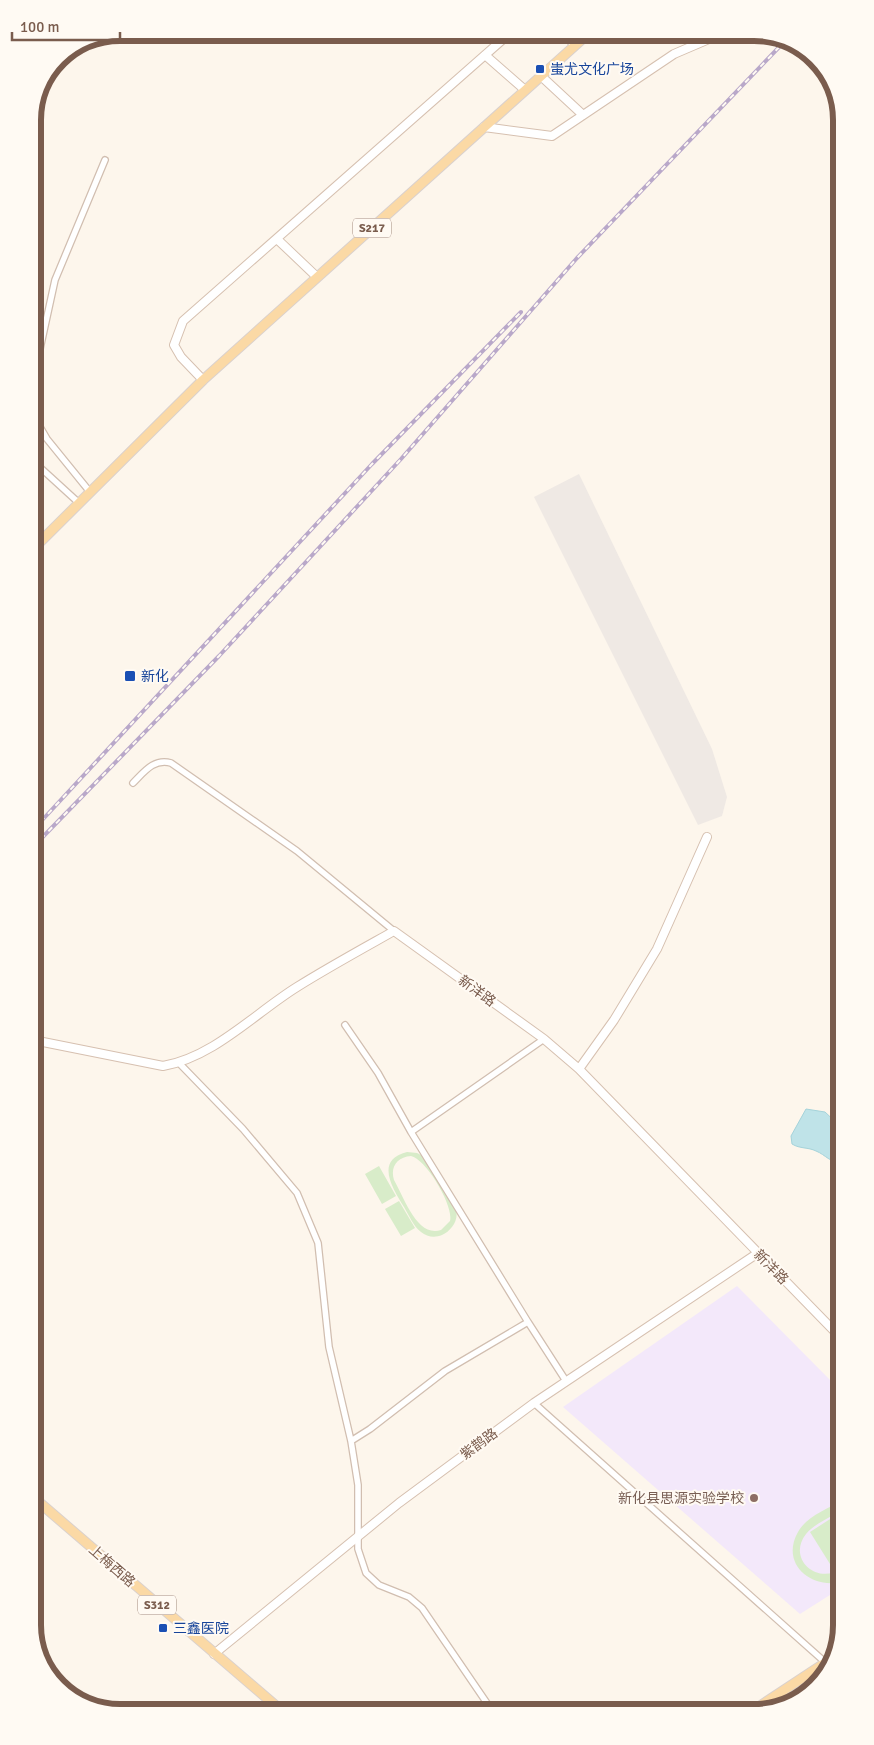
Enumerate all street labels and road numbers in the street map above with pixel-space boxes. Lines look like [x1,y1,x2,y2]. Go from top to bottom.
road number: S217 [353,218,391,238]
street label: 新洋路 [455,972,499,1010]
street label: 新洋路 [750,1246,792,1288]
street label: 紫鹊路 [457,1425,501,1463]
street label: 上梅西路 [85,1541,139,1591]
road number: S312 [138,1596,176,1614]

